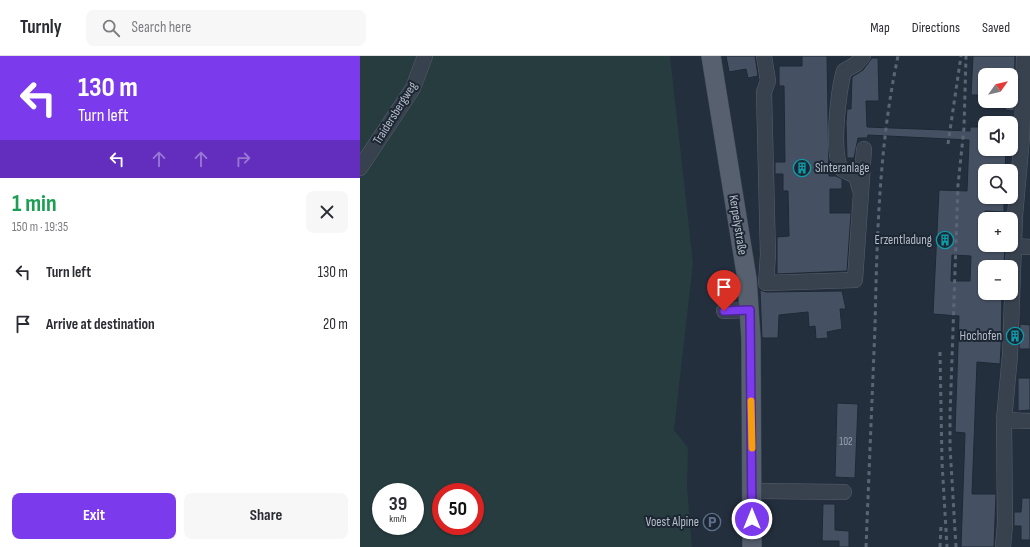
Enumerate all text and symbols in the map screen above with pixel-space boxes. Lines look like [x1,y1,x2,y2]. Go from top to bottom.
search box [86,10,366,46]
text: Turnly [20,16,62,39]
icon: search [100,17,122,39]
text: Search here [132,18,191,37]
text: Map [870,19,890,36]
text: Directions [912,19,960,36]
text: Saved [982,19,1010,36]
north arrow [978,68,1018,108]
map controls [978,68,1018,300]
text: 130 m [78,71,138,104]
icon: left [12,72,64,124]
street label: Traidersbergweg [369,79,421,147]
text: Turn left [78,105,129,126]
button: sound [978,116,1018,156]
icon: left [106,148,128,170]
icon: ahead [148,148,170,170]
icon: ahead [190,148,212,170]
icon: right [232,148,254,170]
building icon: Sinteranlage [792,158,812,178]
place label: Sinteranlage [815,160,870,176]
button: search [978,164,1018,204]
text: 1 min [12,189,57,218]
button: close [306,191,348,233]
street label: Kerpelystraße [725,194,751,256]
button: + [978,212,1018,252]
text: 150 m · 19:35 [12,219,68,235]
building icon: Erzentladung [935,230,955,250]
place label: Erzentladung [875,232,932,248]
button: − [978,260,1018,300]
icon: left [12,261,34,283]
text: Turn left [46,263,91,282]
text: 130 m [318,263,348,282]
pin [707,270,741,311]
icon: arrive [713,276,735,298]
icon: arrive [12,313,34,335]
text: Arrive at destination [46,315,155,334]
text: 20 m [323,315,348,334]
building icon: Hochofen [1005,326,1025,346]
place label: Hochofen [960,328,1002,344]
house number: 102 [839,435,853,448]
speed limit sign: 50 [432,483,484,535]
text: 39 [389,492,407,516]
button: Exit [12,493,176,539]
button: Share [184,493,348,539]
position arrow [731,498,773,540]
parking icon: Voest Alpine [702,512,722,532]
text: km/h [389,513,407,525]
place label: Voest Alpine [645,514,699,530]

